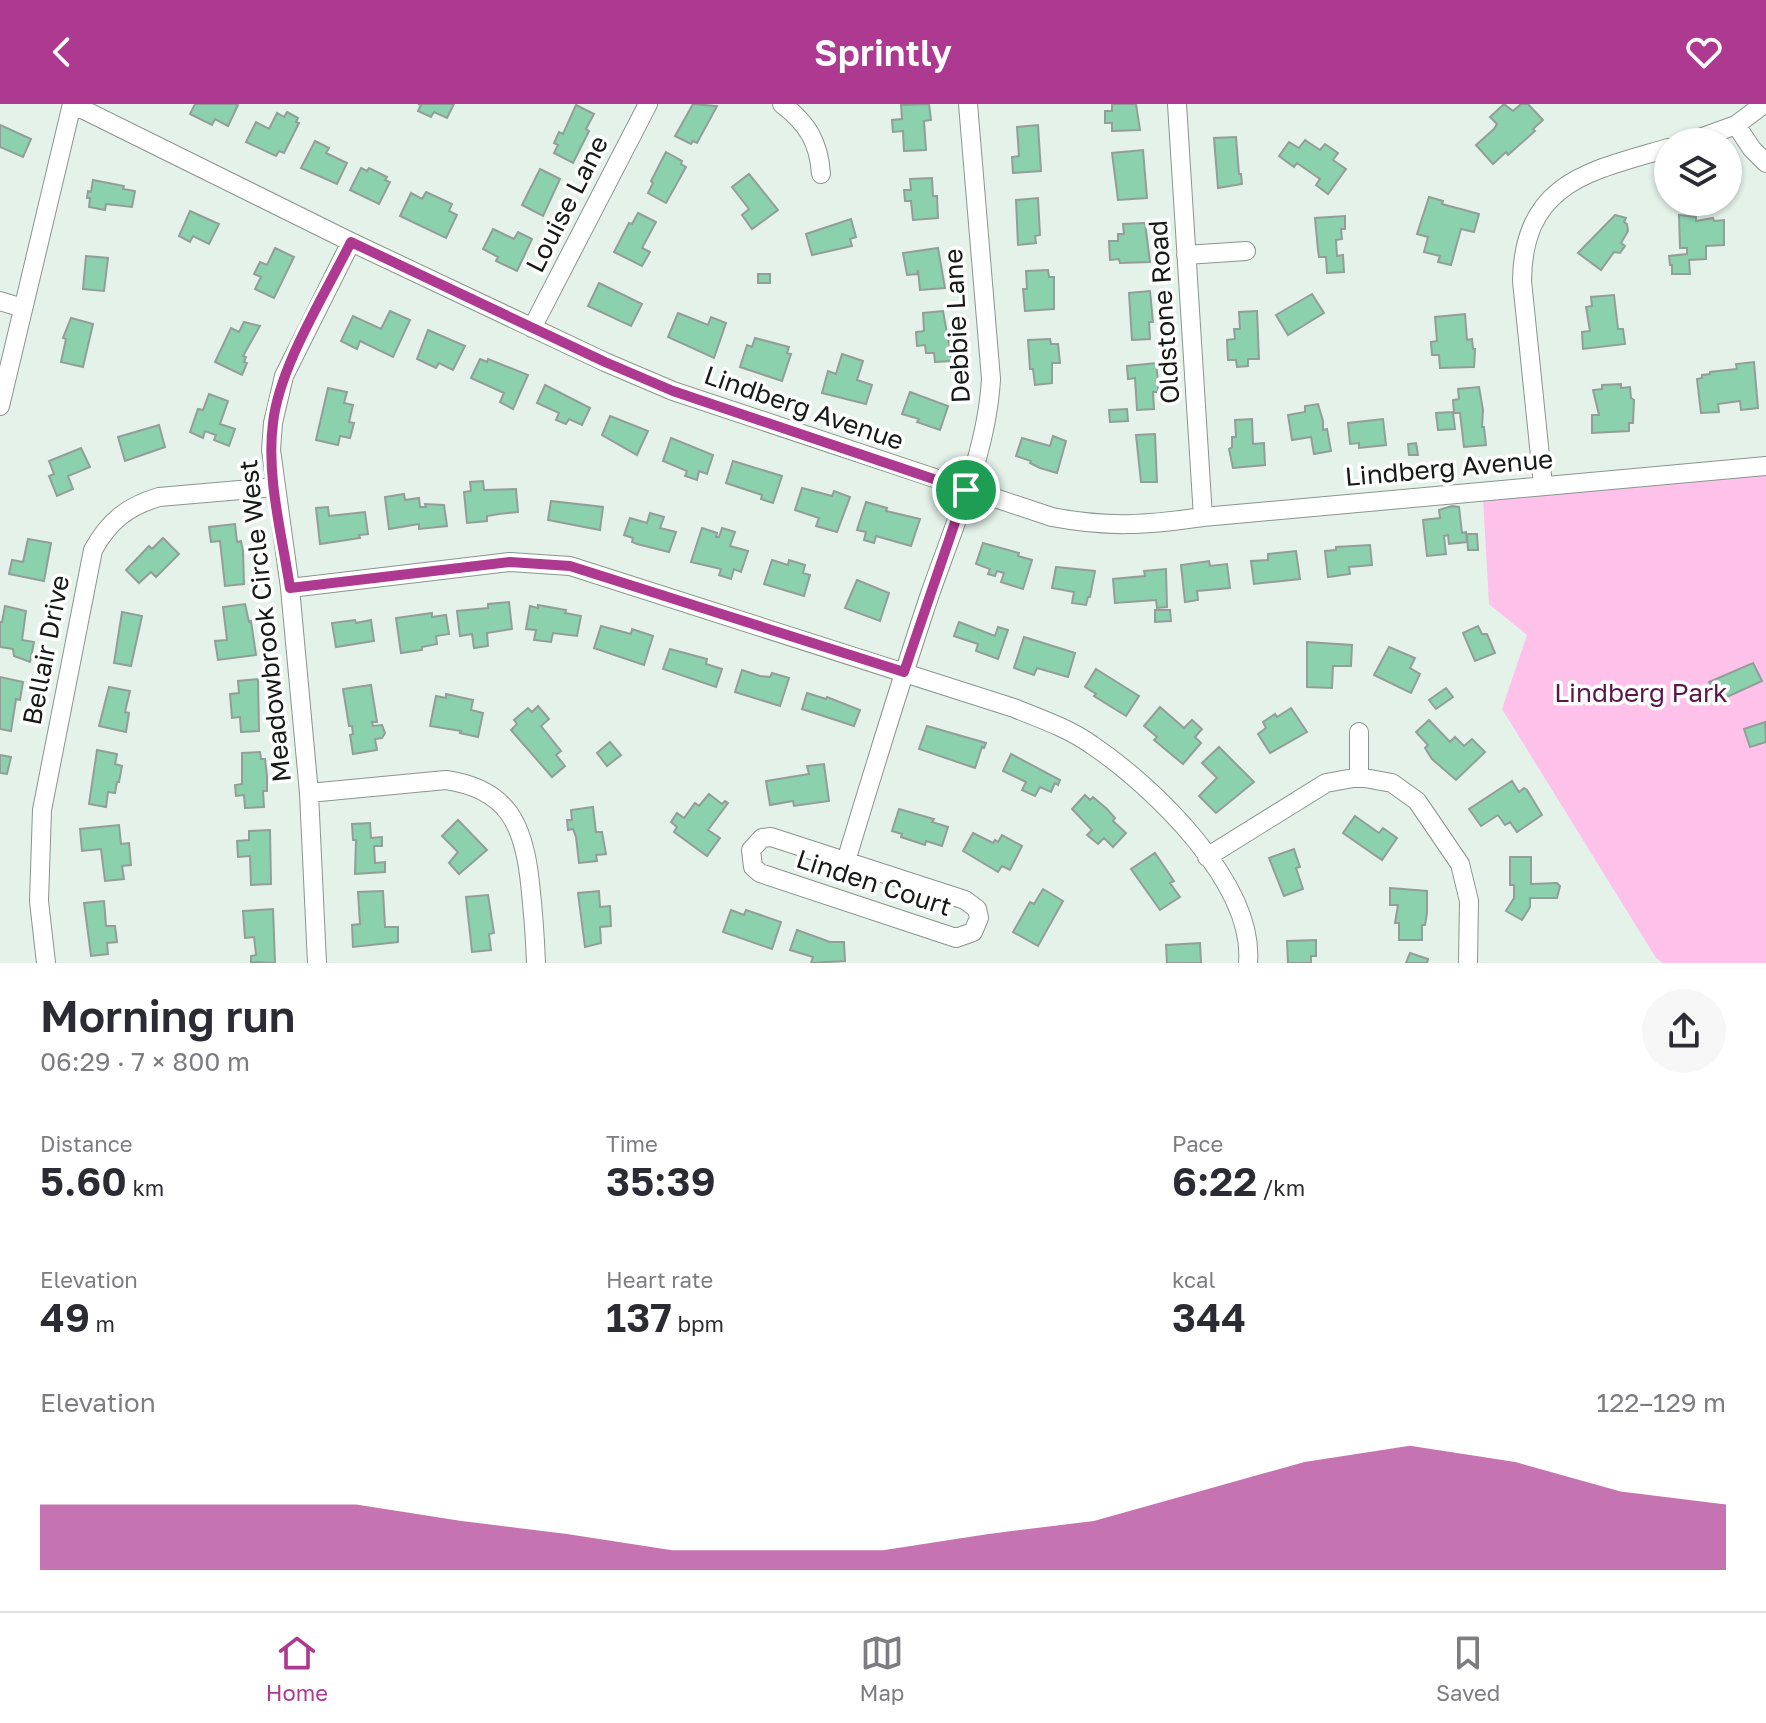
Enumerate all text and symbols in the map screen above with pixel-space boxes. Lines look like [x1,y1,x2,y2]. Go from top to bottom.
icon: back [40,30,84,74]
icon: heart [1682,30,1726,74]
text: Sprintly [814,31,952,74]
map controls [1654,128,1742,216]
button: layers [1654,128,1742,216]
street label: Louise Lane [519,130,614,277]
street label: Oldstone Road [1142,219,1185,405]
street label: Debbie Lane [937,248,976,404]
street label: Lindberg Avenue [700,359,908,456]
street label: Lindberg Avenue [1344,443,1554,492]
pin [932,456,1000,524]
street label: Meadowbrook Circle West [232,458,297,784]
icon: arrive [944,468,988,512]
street label: Bellair Drive [16,572,75,727]
park label: Lindberg Park [1554,677,1728,708]
street label: Linden Court [793,843,956,922]
text: Morning run [40,989,295,1042]
button: share [1642,989,1726,1073]
text: 06:29 · 7 × 800 m [40,1046,250,1077]
text: Distance [40,1130,132,1157]
text: Time [606,1130,658,1157]
text: Pace [1172,1130,1223,1157]
text: 5.60 [40,1157,127,1205]
text: 35:39 [606,1157,716,1205]
text: 6:22 [1172,1157,1257,1205]
text: km [127,1174,164,1201]
text: /km [1257,1174,1305,1201]
text: Elevation [40,1266,138,1293]
text: Heart rate [606,1266,713,1293]
text: kcal [1172,1266,1215,1293]
text: 49 [40,1293,90,1341]
text: 137 [606,1293,672,1341]
text: 344 [1172,1293,1246,1341]
text: m [90,1310,115,1337]
text: bpm [672,1310,724,1337]
text: Elevation [40,1387,156,1418]
text: 122–129 m [1597,1387,1726,1418]
tab: Home [266,1631,328,1706]
tab: Map [860,1631,904,1706]
tab: Saved [1436,1631,1500,1706]

